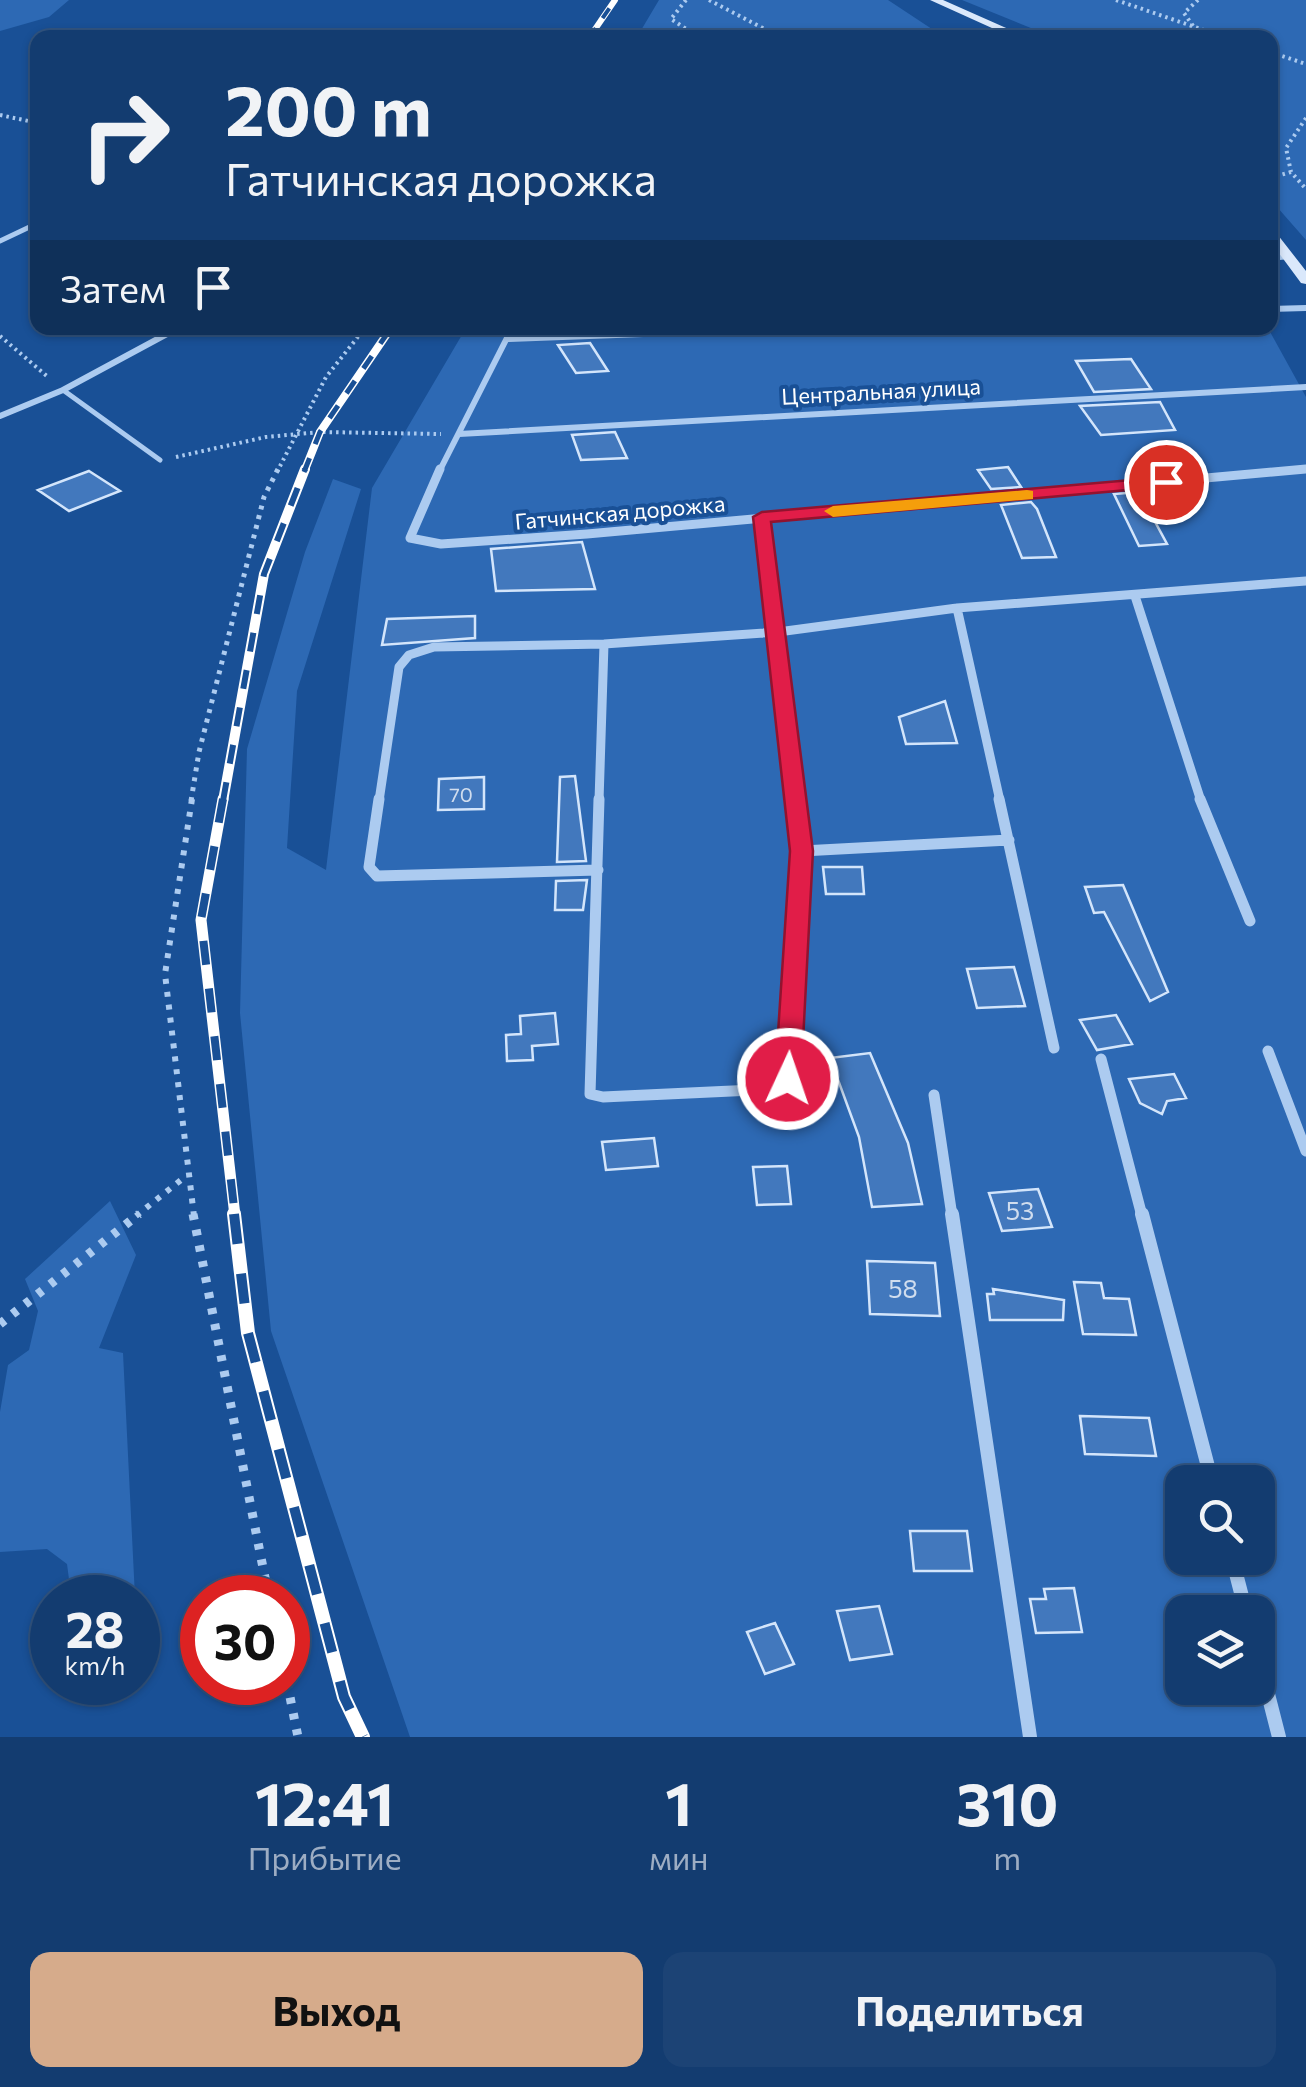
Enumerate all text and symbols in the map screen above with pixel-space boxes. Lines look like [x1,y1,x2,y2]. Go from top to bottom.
text: 200 m [225,65,432,150]
icon: right [60,70,190,200]
text: Гатчинская дорожка [225,150,657,205]
icon: arrive [186,260,241,315]
text: Затем [60,264,166,311]
street label: Центральная улица [781,372,981,410]
pin [1124,440,1209,525]
icon: arrive [1139,455,1194,510]
street label: Гатчинская дорожка [514,489,726,535]
house number: 70 [449,782,473,806]
position arrow [736,1027,840,1131]
house number: 53 [1006,1195,1034,1225]
house number: 58 [888,1273,918,1303]
map controls [1165,1465,1275,1705]
button: search [1165,1465,1275,1575]
speed limit sign: 30 [180,1575,310,1705]
button: layers [1165,1595,1275,1705]
text: 28 [65,1597,125,1658]
text: km/h [65,1650,125,1680]
text: 12:41 [255,1765,394,1838]
text: 1 [665,1765,693,1838]
text: 310 [956,1765,1058,1838]
text: Прибытие [248,1837,402,1877]
text: мин [649,1837,709,1877]
text: m [993,1837,1021,1877]
button: Выход [30,1952,643,2067]
button: Поделиться [663,1952,1276,2067]

